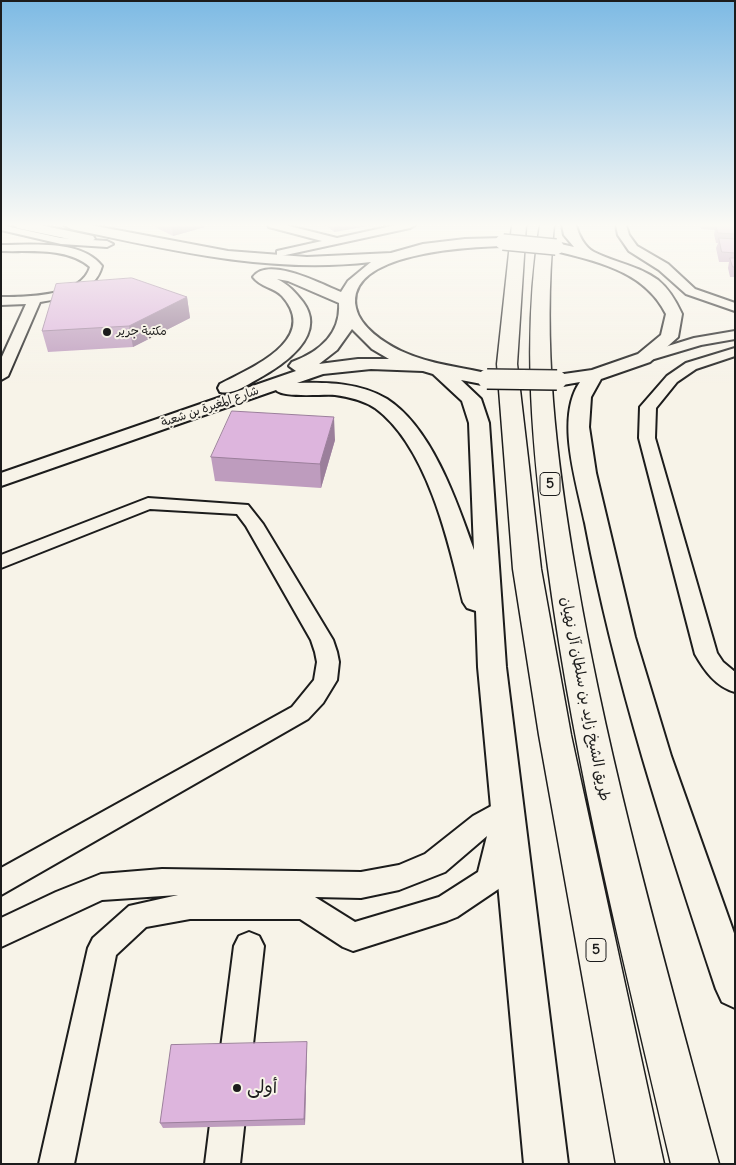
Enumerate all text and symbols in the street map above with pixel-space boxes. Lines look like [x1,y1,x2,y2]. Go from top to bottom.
place label: مكتبة جرير [117,325,167,339]
marker: مكتبة جرير [101,326,113,338]
street label: شارع المغيرة بن شعبة [159,384,261,430]
road number: 5 [540,472,560,496]
street label: طريق الشيخ زايد بن سلطان آل نهيان [556,595,614,803]
road number: 5 [586,938,606,962]
place label: أولى [247,1077,277,1099]
marker: أولى [231,1082,243,1094]

